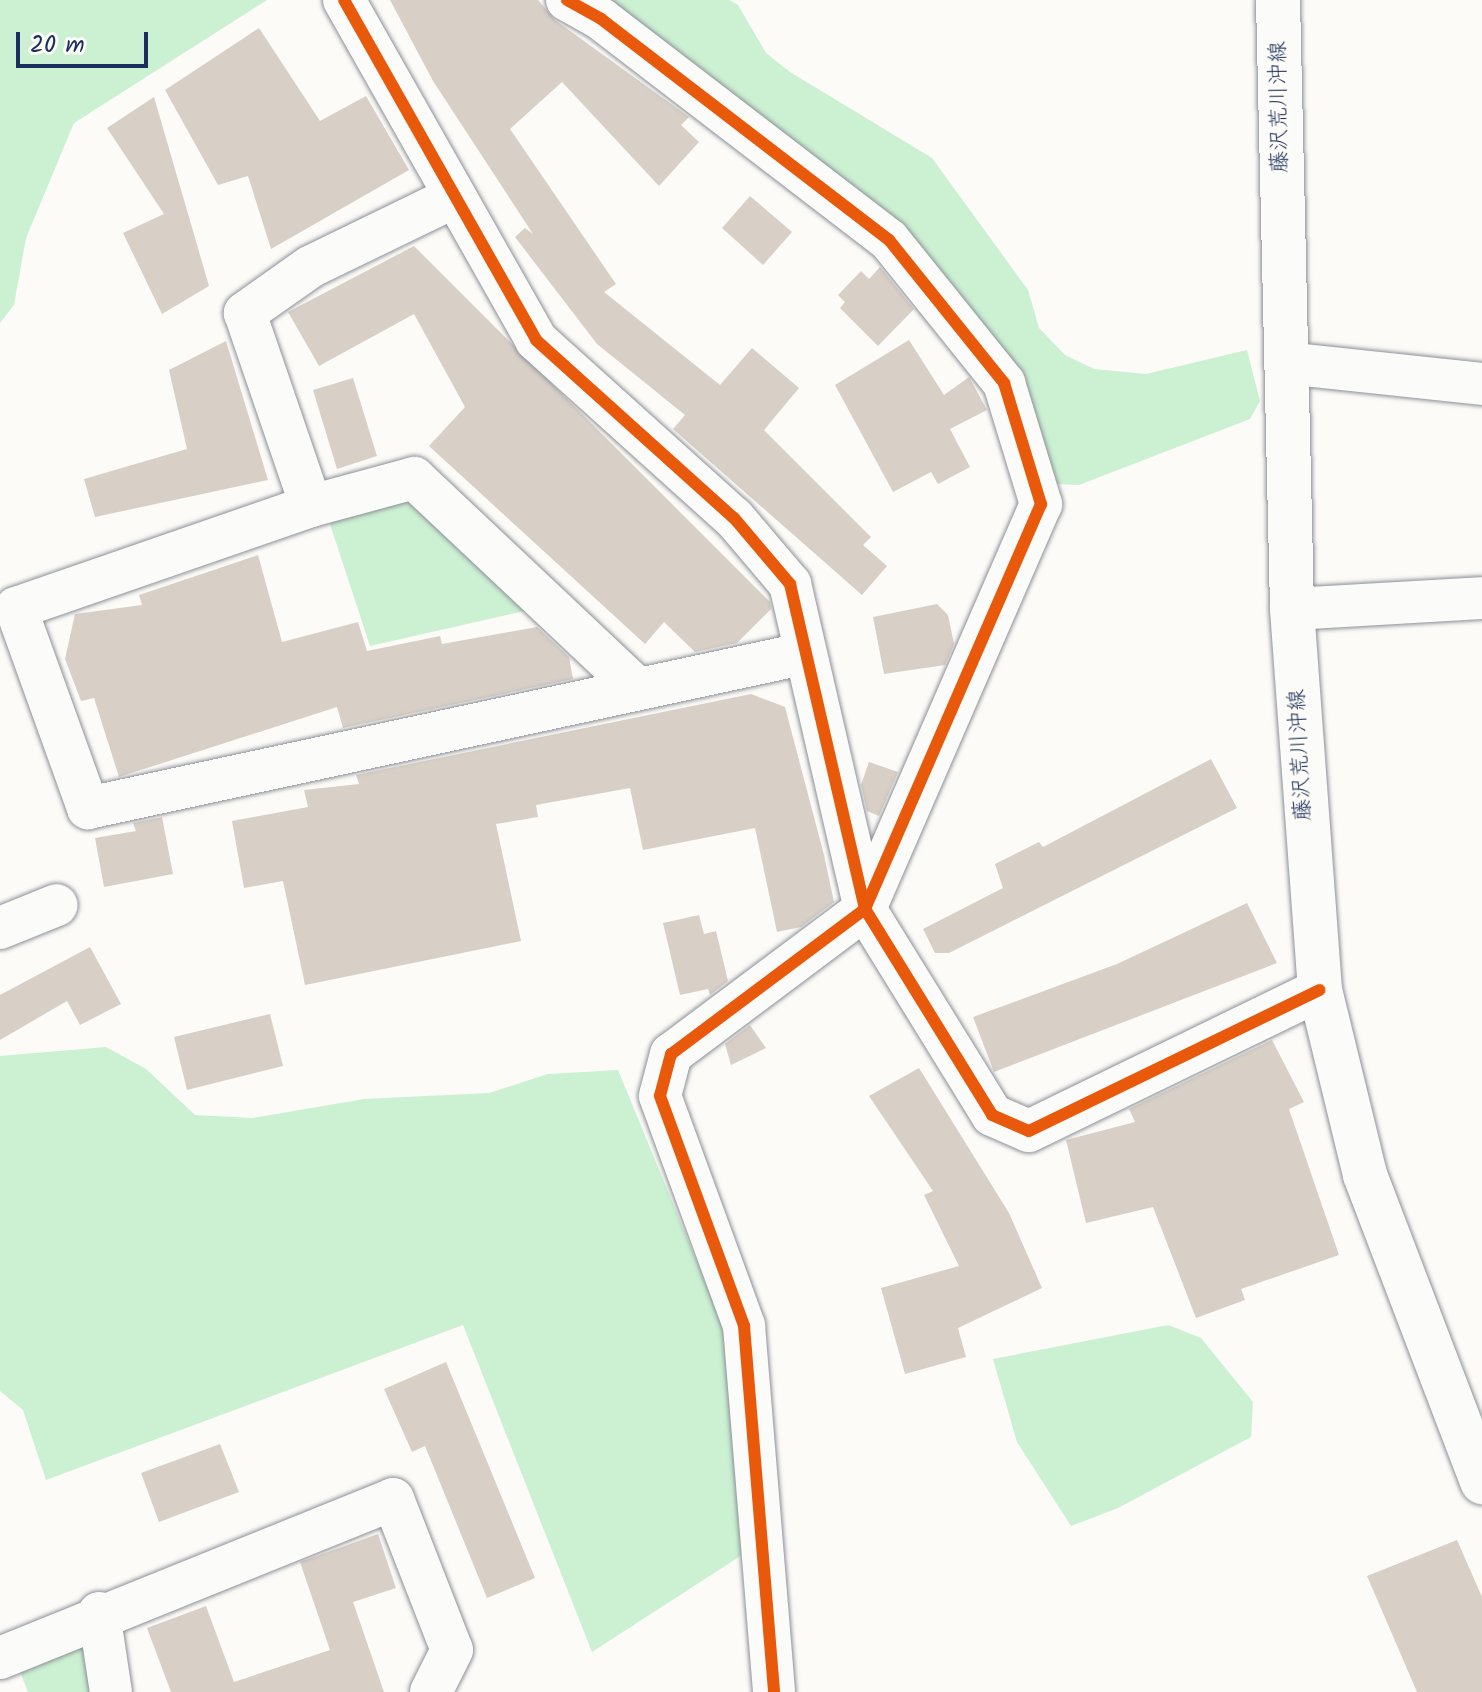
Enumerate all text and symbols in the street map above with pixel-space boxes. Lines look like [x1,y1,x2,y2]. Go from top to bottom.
scale bar [20,16,152,66]
text: 20 m [30,26,85,65]
street label: 藤沢荒川沖線 [1266,41,1294,173]
street label: 藤沢荒川沖線 [1284,688,1318,822]

